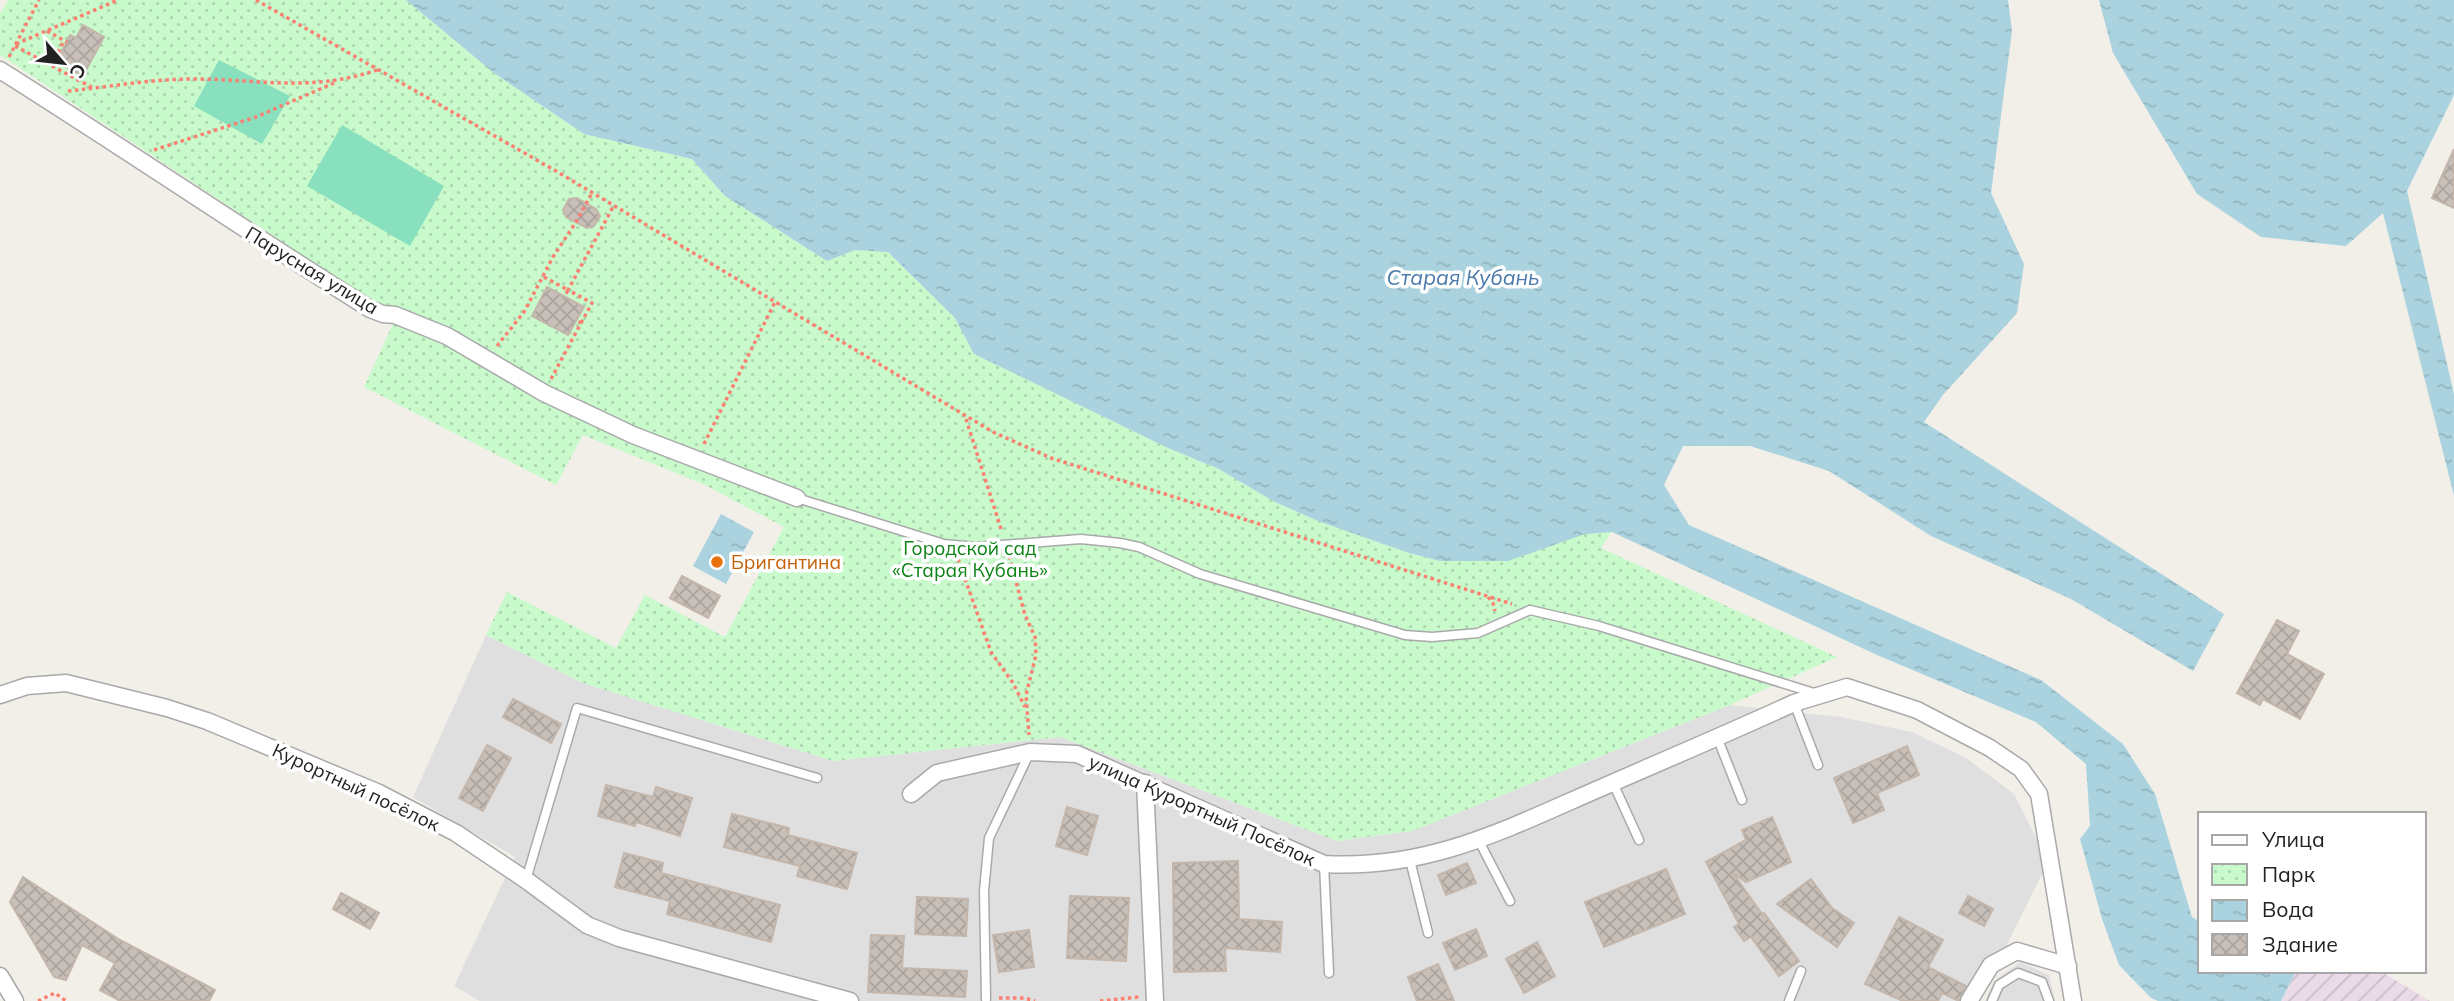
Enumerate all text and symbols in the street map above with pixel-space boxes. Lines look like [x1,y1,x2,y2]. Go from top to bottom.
north arrow [28,28,98,98]
text: С [64,60,92,82]
street label: Парусная улица [241,221,383,319]
water label: Старая Кубань [1386,264,1540,290]
park label: Городской сад «Старая Кубань» [892,536,1048,582]
place label: Бригантина [731,550,841,574]
marker: Бригантина [709,554,725,570]
street label: Курортный посёлок [269,738,444,837]
street label: улица Курортный Посёлок [1085,749,1320,871]
legend [2198,812,2426,973]
text: Улица [2261,826,2325,852]
text: Парк [2262,861,2316,887]
text: Вода [2262,896,2314,922]
text: Здание [2262,931,2338,957]

